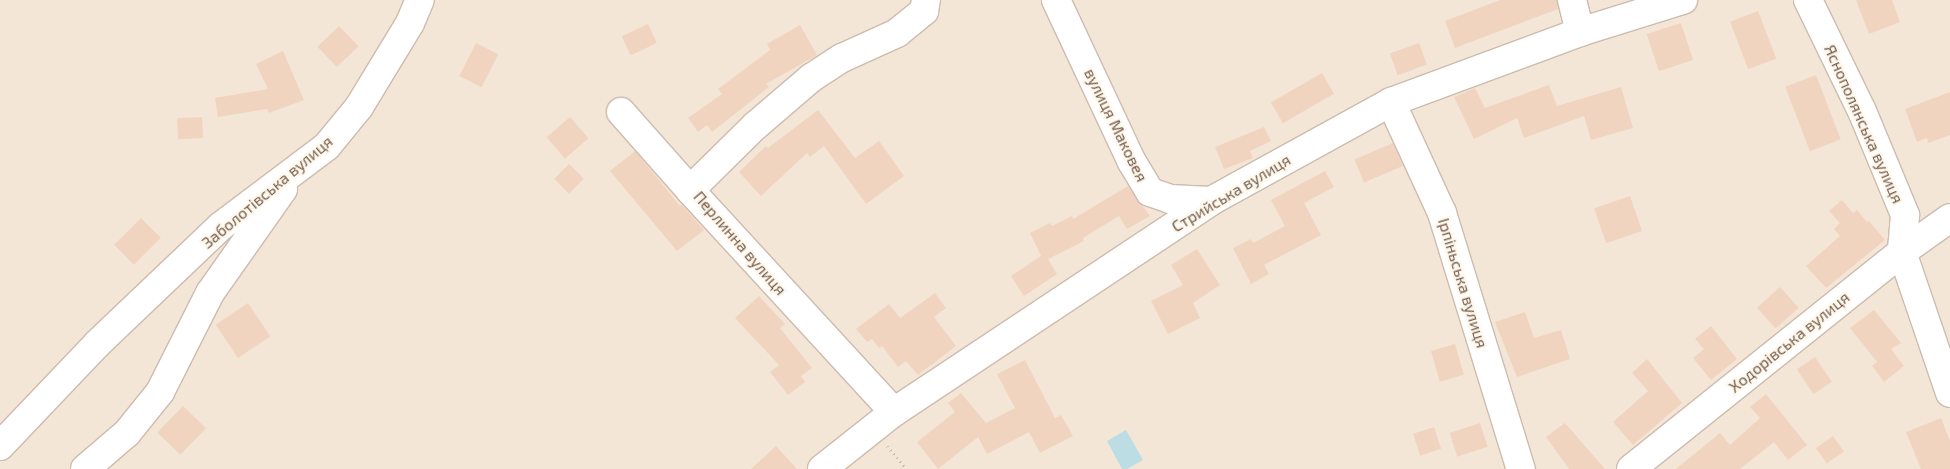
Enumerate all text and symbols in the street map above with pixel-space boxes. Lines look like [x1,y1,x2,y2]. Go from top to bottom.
street label: Яснополянська вулиця [1820,42,1908,206]
street label: вулиця Маковея [1080,65,1152,185]
street label: Заболотівська вулиця [198,132,336,252]
street label: Стрийська вулиця [1168,150,1294,236]
street label: Перлинна вулиця [690,187,790,299]
street label: Ірпіньська вулиця [1434,216,1492,350]
street label: Ходорівська вулиця [1725,287,1853,397]

